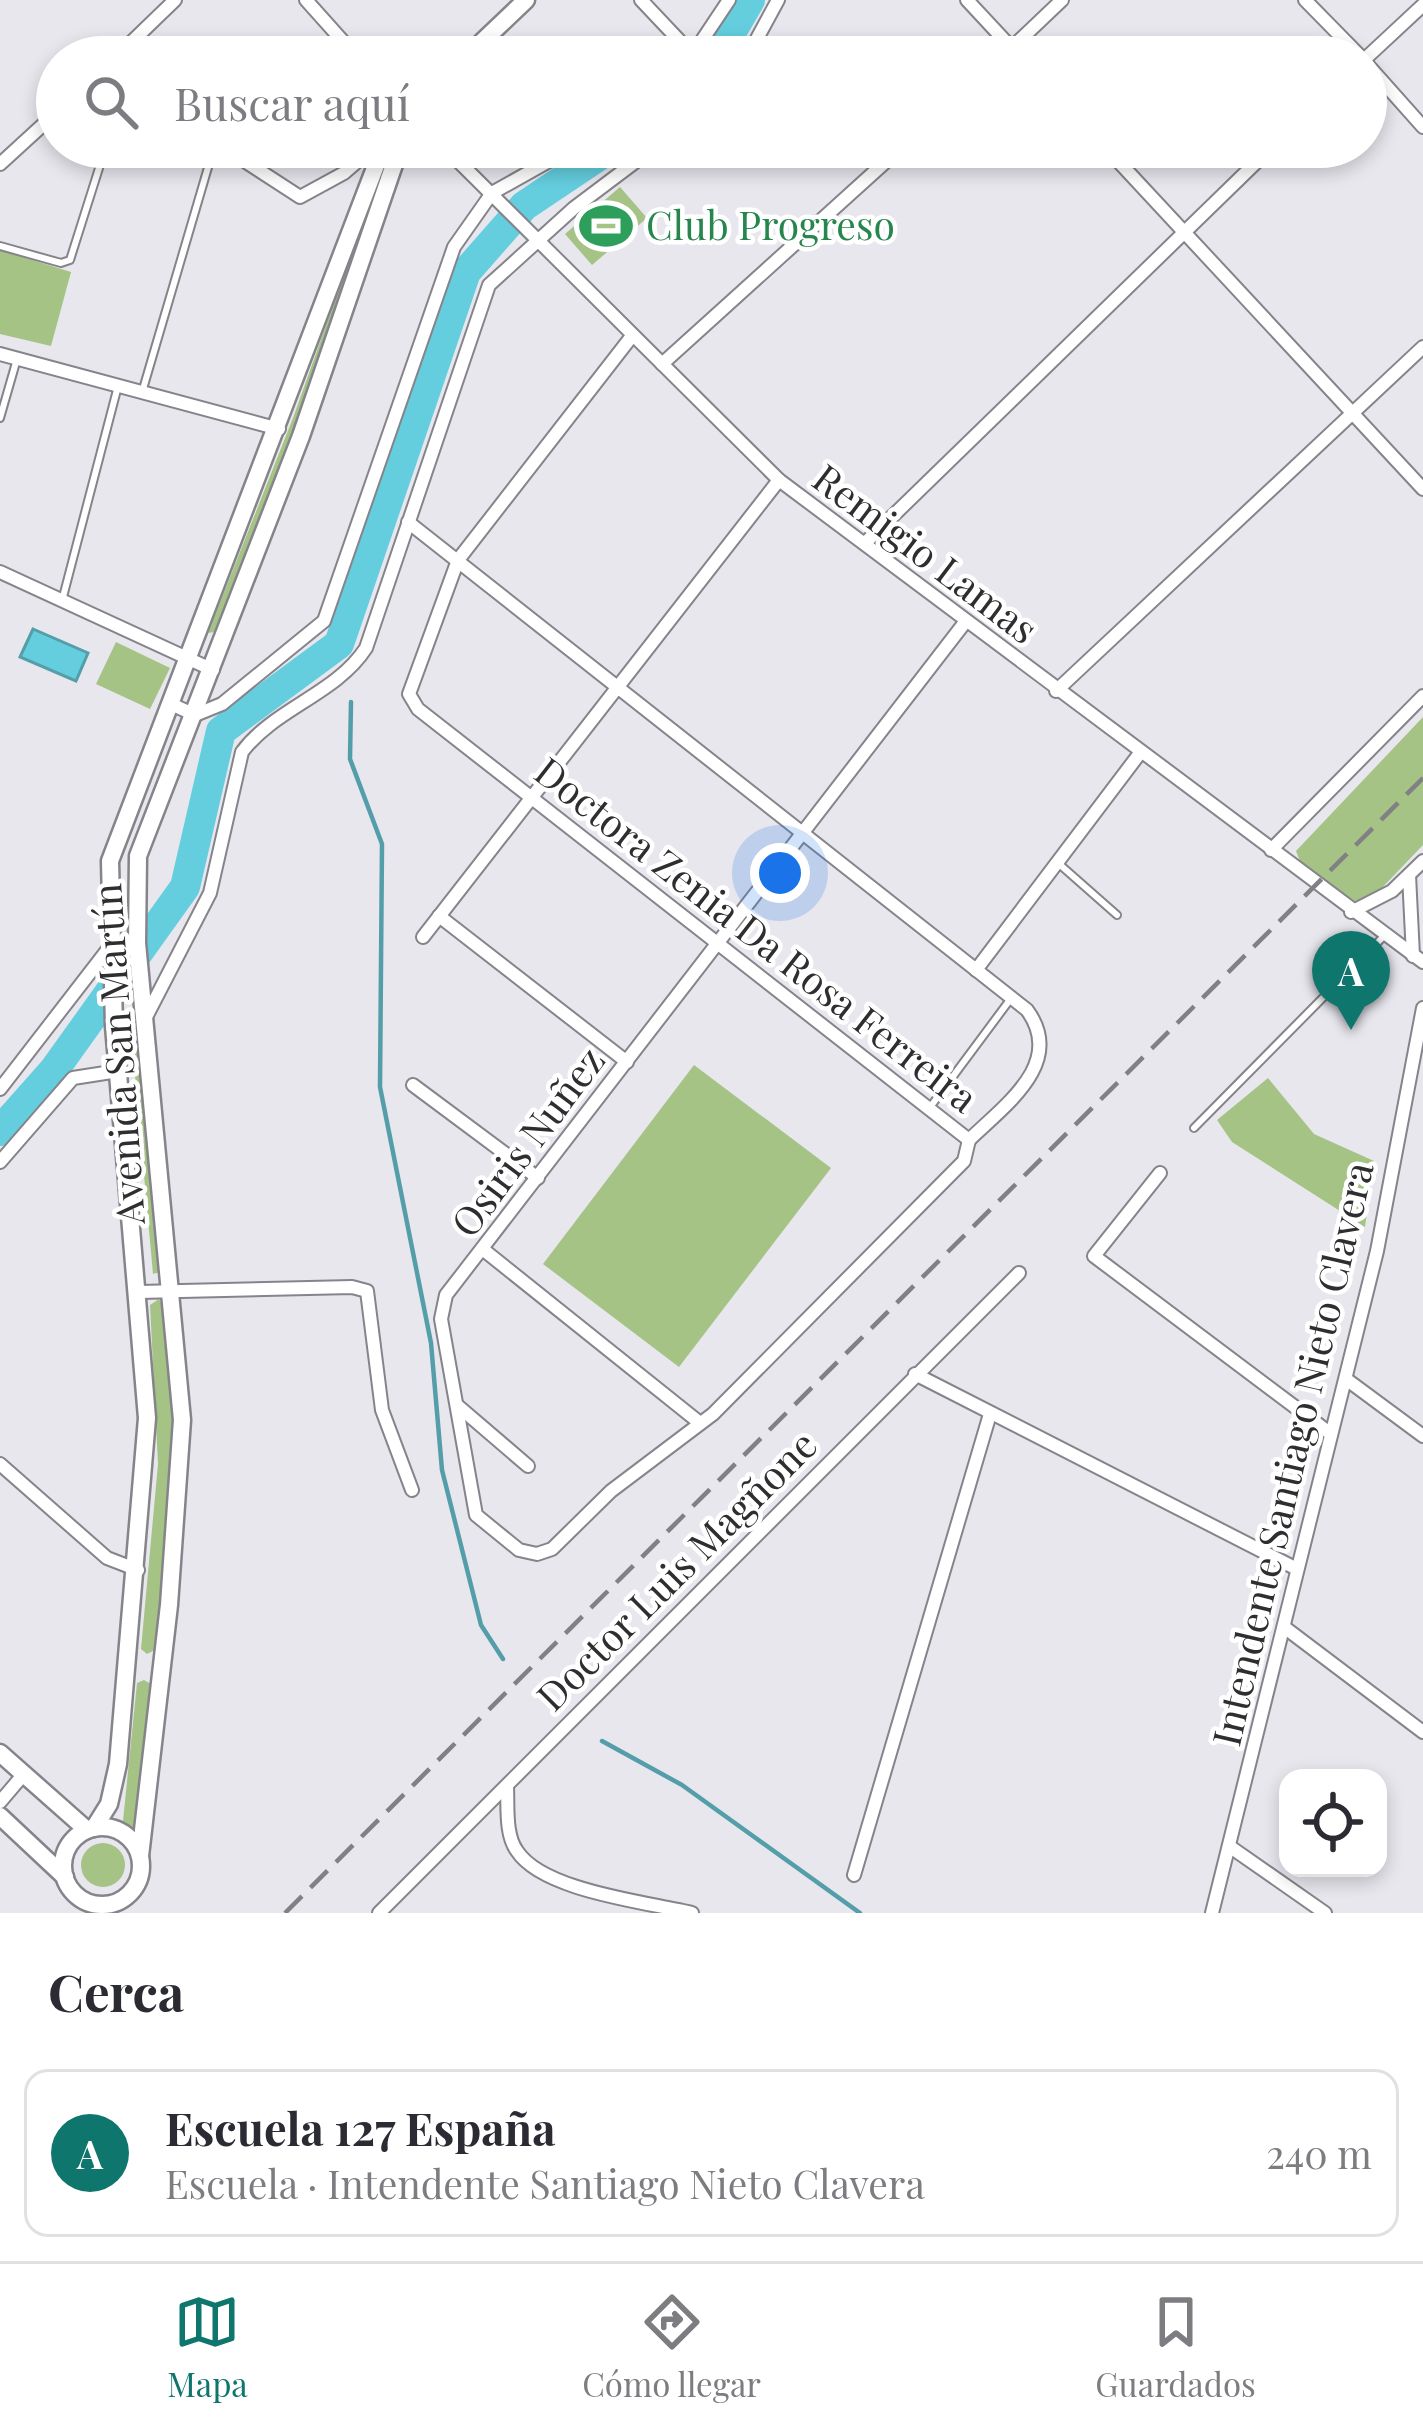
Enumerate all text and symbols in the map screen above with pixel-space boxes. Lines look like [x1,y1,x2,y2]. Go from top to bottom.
search box [36,36,1387,168]
icon: search [78,69,144,135]
text: Buscar aquí [174,72,410,132]
sports icon: Club Progreso [577,197,635,255]
place label: Club Progreso [646,198,895,250]
street label: Remigio Lamas [804,451,1049,654]
street label: Doctora Zenia Da Rosa Ferreira [525,744,990,1123]
your location [750,843,810,903]
street label: Avenida San Martín [79,882,155,1227]
pin: A [1312,931,1390,1030]
street label: Osiris Nuñez [438,1035,615,1246]
street label: Intendente Santiago Nieto Clavera [1199,1156,1384,1750]
street label: Doctor Luis Magñone [524,1418,827,1721]
map controls [1279,1769,1387,1877]
button: locate [1279,1769,1387,1877]
text: Cerca [48,1957,184,2025]
text: Escuela 127 España [165,2097,556,2157]
text: A [77,2127,103,2179]
text: 240 m [1266,2127,1372,2179]
text: Escuela · Intendente Santiago Nieto Clavera [165,2157,925,2209]
tab: Mapa [167,2289,248,2405]
tab: Cómo llegar [582,2289,761,2405]
tab: Guardados [1095,2289,1256,2405]

